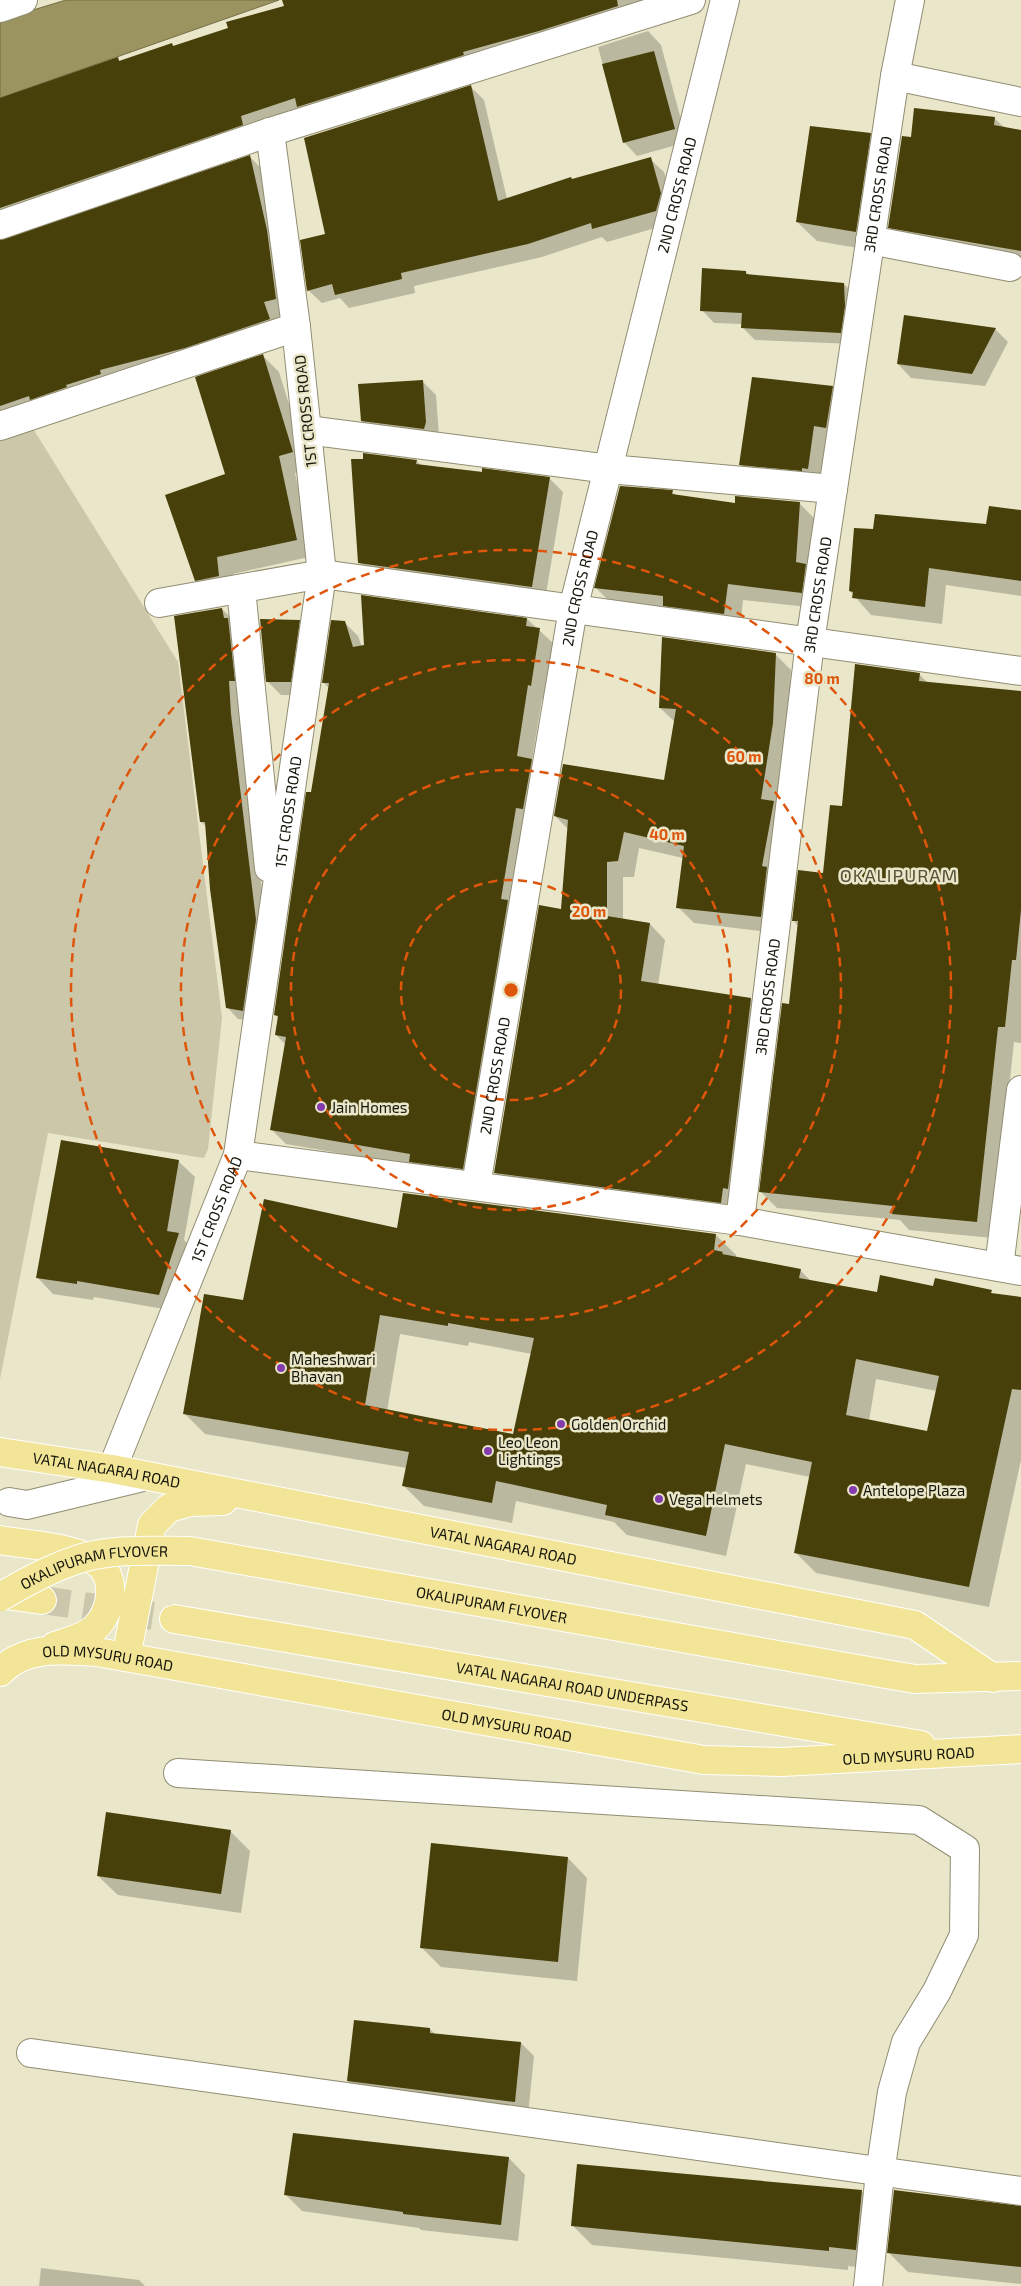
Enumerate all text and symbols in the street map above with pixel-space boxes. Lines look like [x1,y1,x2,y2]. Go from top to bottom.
street label: 2ND CROSS ROAD [653,135,700,255]
street label: 3RD CROSS ROAD [860,135,895,254]
street label: 1ST CROSS ROAD [290,354,320,468]
street label: 2ND CROSS ROAD [558,528,601,648]
street label: 3RD CROSS ROAD [800,535,835,654]
text: 80 m [804,669,840,687]
text: 60 m [727,747,761,765]
street label: 1ST CROSS ROAD [271,755,305,869]
text: 40 m [649,825,685,843]
district label: OKALIPURAM [840,864,958,886]
text: 20 m [572,902,606,920]
street label: 3RD CROSS ROAD [751,937,783,1056]
centre of rings [502,981,520,999]
street label: 2ND CROSS ROAD [476,1015,513,1136]
place label: Jain Homes [331,1098,407,1116]
marker: Jain Homes [315,1101,327,1113]
street label: 1ST CROSS ROAD [187,1153,246,1265]
place label: Maheshwari Bhavan [291,1350,376,1385]
marker: Maheshwari Bhavan [275,1362,287,1374]
place label: Golden Orchid [571,1415,666,1433]
marker: Golden Orchid [555,1418,567,1430]
place label: Leo Leon Lightings [498,1433,561,1468]
marker: Leo Leon Lightings [482,1445,494,1457]
street label: VATAL NAGARAJ ROAD [32,1448,182,1491]
place label: Antelope Plaza [863,1481,965,1499]
marker: Antelope Plaza [847,1484,859,1496]
place label: Vega Helmets [669,1490,763,1508]
marker: Vega Helmets [653,1493,665,1505]
street label: VATAL NAGARAJ ROAD [428,1522,578,1568]
street label: OKALIPURAM FLYOVER [17,1542,168,1593]
street label: OKALIPURAM FLYOVER [415,1582,569,1627]
street label: OLD MYSURU ROAD [41,1641,175,1674]
street label: VATAL NAGARAJ ROAD UNDERPASS [455,1658,690,1715]
street label: OLD MYSURU ROAD [440,1704,574,1745]
street label: OLD MYSURU ROAD [842,1743,975,1768]

